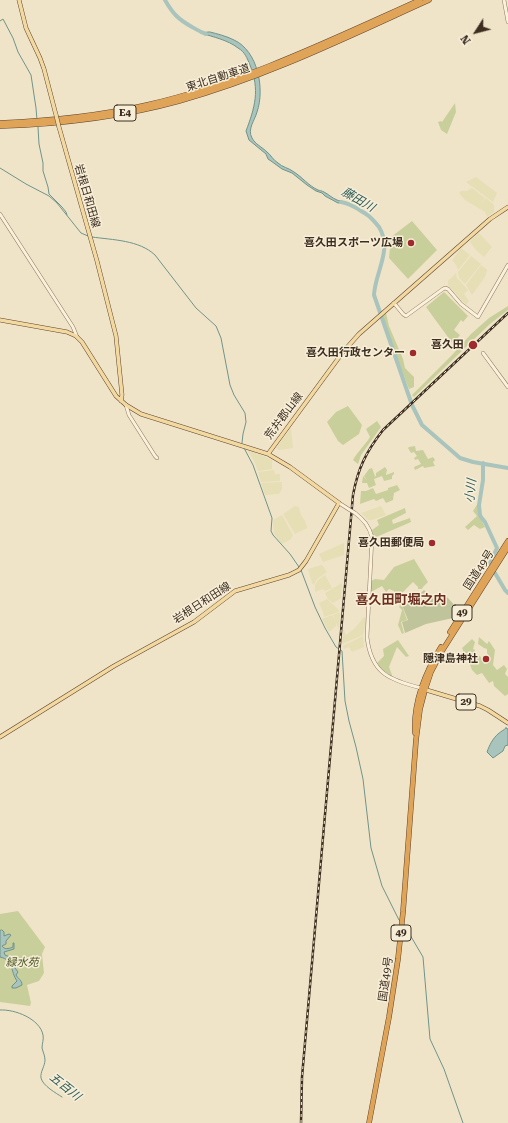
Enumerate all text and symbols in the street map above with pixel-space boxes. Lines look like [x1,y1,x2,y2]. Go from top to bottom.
north arrow [456,12,496,52]
text: N [458,32,474,47]
street label: 東北自動車道 [185,62,251,94]
road number: E4 [114,105,136,121]
street label: 岩根日和田線 [72,162,102,230]
water label: 藤田川 [339,185,377,215]
place label: 喜久田スポーツ広場 [304,236,403,250]
marker: 喜久田スポーツ広場 [406,238,416,248]
place label: 喜久田 [431,338,464,352]
marker: 喜久田 [467,339,479,351]
place label: 喜久田行政センター [306,346,405,360]
marker: 喜久田行政センター [408,348,418,358]
street label: 荒井郡山線 [262,390,306,442]
water label: 小川 [463,478,479,504]
place label: 喜久田郵便局 [358,536,424,550]
marker: 喜久田郵便局 [427,538,437,548]
street label: 国道49号 [461,547,497,593]
street label: 岩根日和田線 [171,579,233,627]
district label: 喜久田町堀之内 [356,592,446,608]
road number: 49 [452,605,472,621]
place label: 隠津島神社 [423,652,478,666]
marker: 隠津島神社 [481,654,491,664]
road number: 29 [456,694,476,710]
road number: 49 [391,925,411,941]
park label: 緑水苑 [6,956,38,970]
street label: 国道49号 [376,956,396,1002]
water label: 五百川 [46,1070,84,1104]

